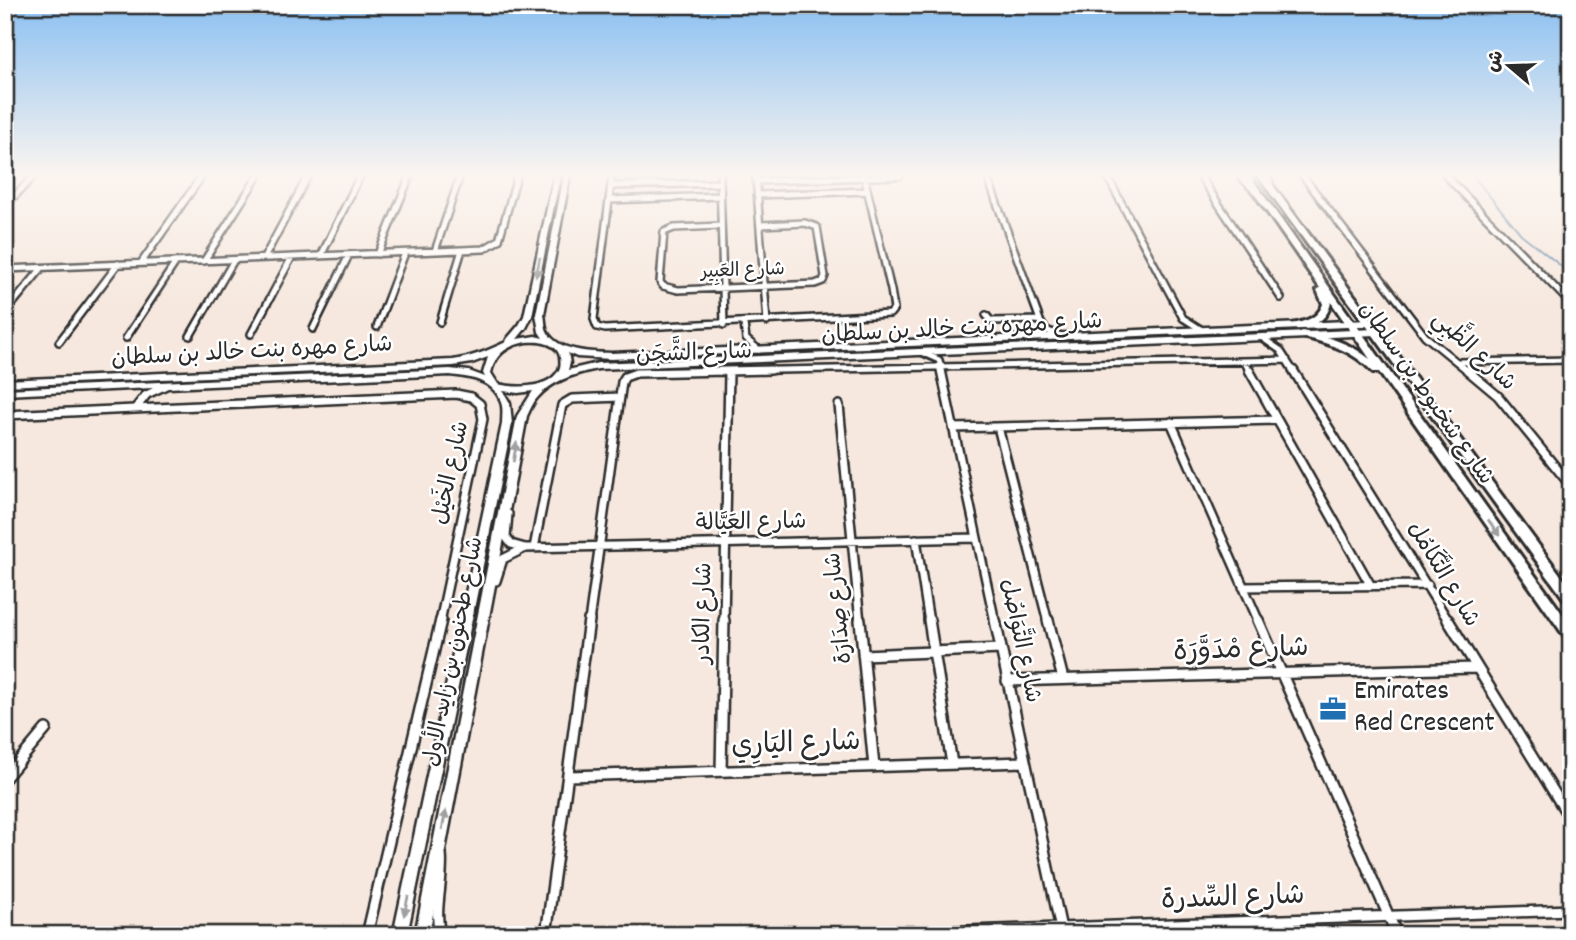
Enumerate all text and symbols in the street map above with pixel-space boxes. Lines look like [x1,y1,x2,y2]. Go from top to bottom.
north arrow [1474,32,1544,102]
text: ش [1480,47,1512,76]
one-way arrow [533,256,544,278]
street label: شارع العَبِير [699,257,785,287]
street label: شارع شخبوط بن سلطان [1349,296,1501,492]
street label: شارع الظَّبِي [1423,300,1526,401]
street label: شارع مهره بنت خالد بن سلطان [821,306,1103,354]
street label: شارع مهره بنت خالد بن سلطان [111,329,393,377]
street label: شارع الشَّجَن [635,332,753,374]
street label: شارع الخَيْل [424,418,479,528]
one-way arrow [510,441,521,463]
street label: شارع العَيَّالة [695,507,807,541]
street label: شارع التَّكَامُل [1397,515,1489,634]
one-way arrow [1487,519,1501,537]
street label: شارع طحنون بن زايد الأول [414,534,494,770]
street label: شارع صِدَارَة [818,550,862,666]
street label: شارع الكادر [688,562,722,666]
street label: شارع التَّوَاصُل [990,575,1050,706]
street label: شارع مْدَوَّرَة [1173,630,1309,674]
place label: Emirates Red Crescent [1354,673,1495,745]
office icon: Emirates Red Crescent [1318,694,1348,724]
street label: شارع اليَارِي [731,724,861,768]
one-way arrow [439,809,450,831]
street label: شارع السِّدرة [1160,878,1306,922]
one-way arrow [401,895,412,917]

